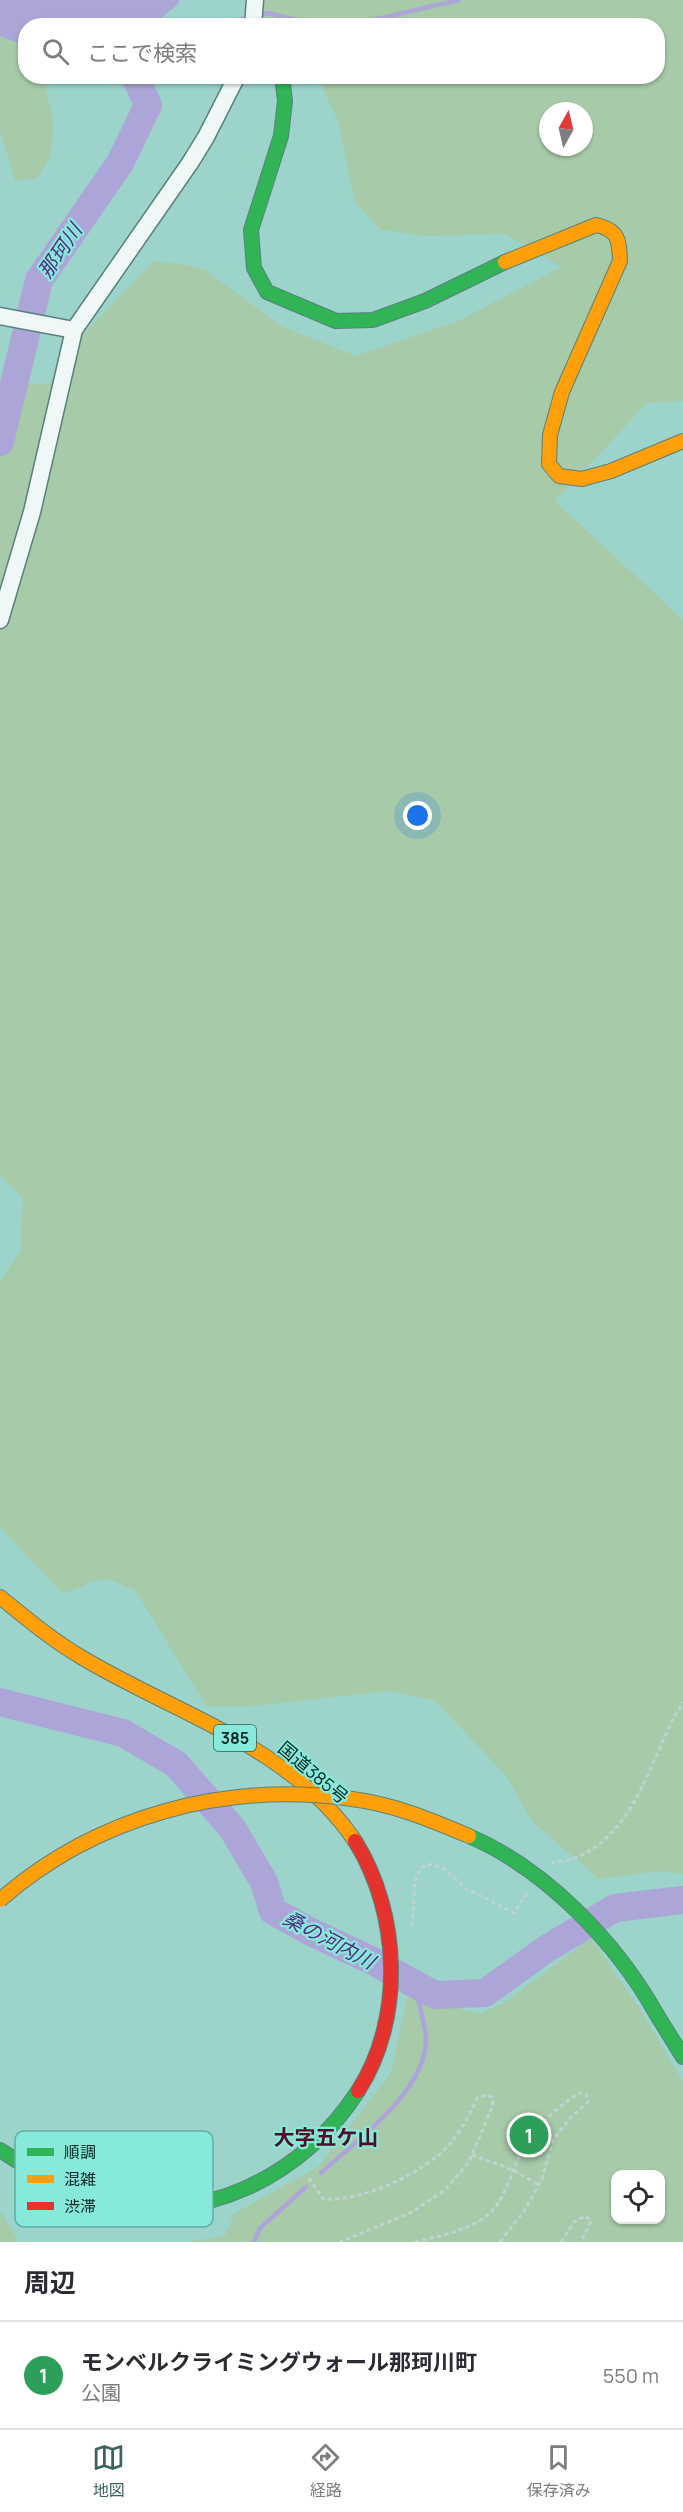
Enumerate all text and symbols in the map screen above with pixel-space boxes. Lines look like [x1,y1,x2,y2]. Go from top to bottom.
search box [18,18,665,84]
icon: search [39,35,72,68]
text: ここで検索 [87,38,197,68]
north arrow [539,102,593,156]
water label: 那珂川 [32,217,89,283]
your location [403,801,432,830]
road number: 385 [214,1725,256,1751]
street label: 国道385号 [273,1736,354,1809]
water label: 桑の河内川 [279,1904,381,1976]
pin: 1 [510,2112,548,2158]
district label: 大字五ケ山 [274,2123,379,2151]
legend [15,2131,213,2227]
text: 順調 [64,2141,96,2163]
text: 混雑 [64,2168,96,2190]
map controls [611,2170,665,2224]
button: locate [611,2170,665,2224]
text: 渋滞 [64,2195,96,2217]
text: 周辺 [24,2264,76,2300]
text: モンベルクライミングウォール那珂川町 [81,2347,477,2377]
text: 1 [39,2362,48,2389]
text: 550 m [603,2362,659,2389]
text: 公園 [81,2379,121,2406]
tab: 地図 [92,2441,125,2501]
tab: 経路 [309,2441,342,2501]
tab: 保存済み [527,2441,591,2501]

